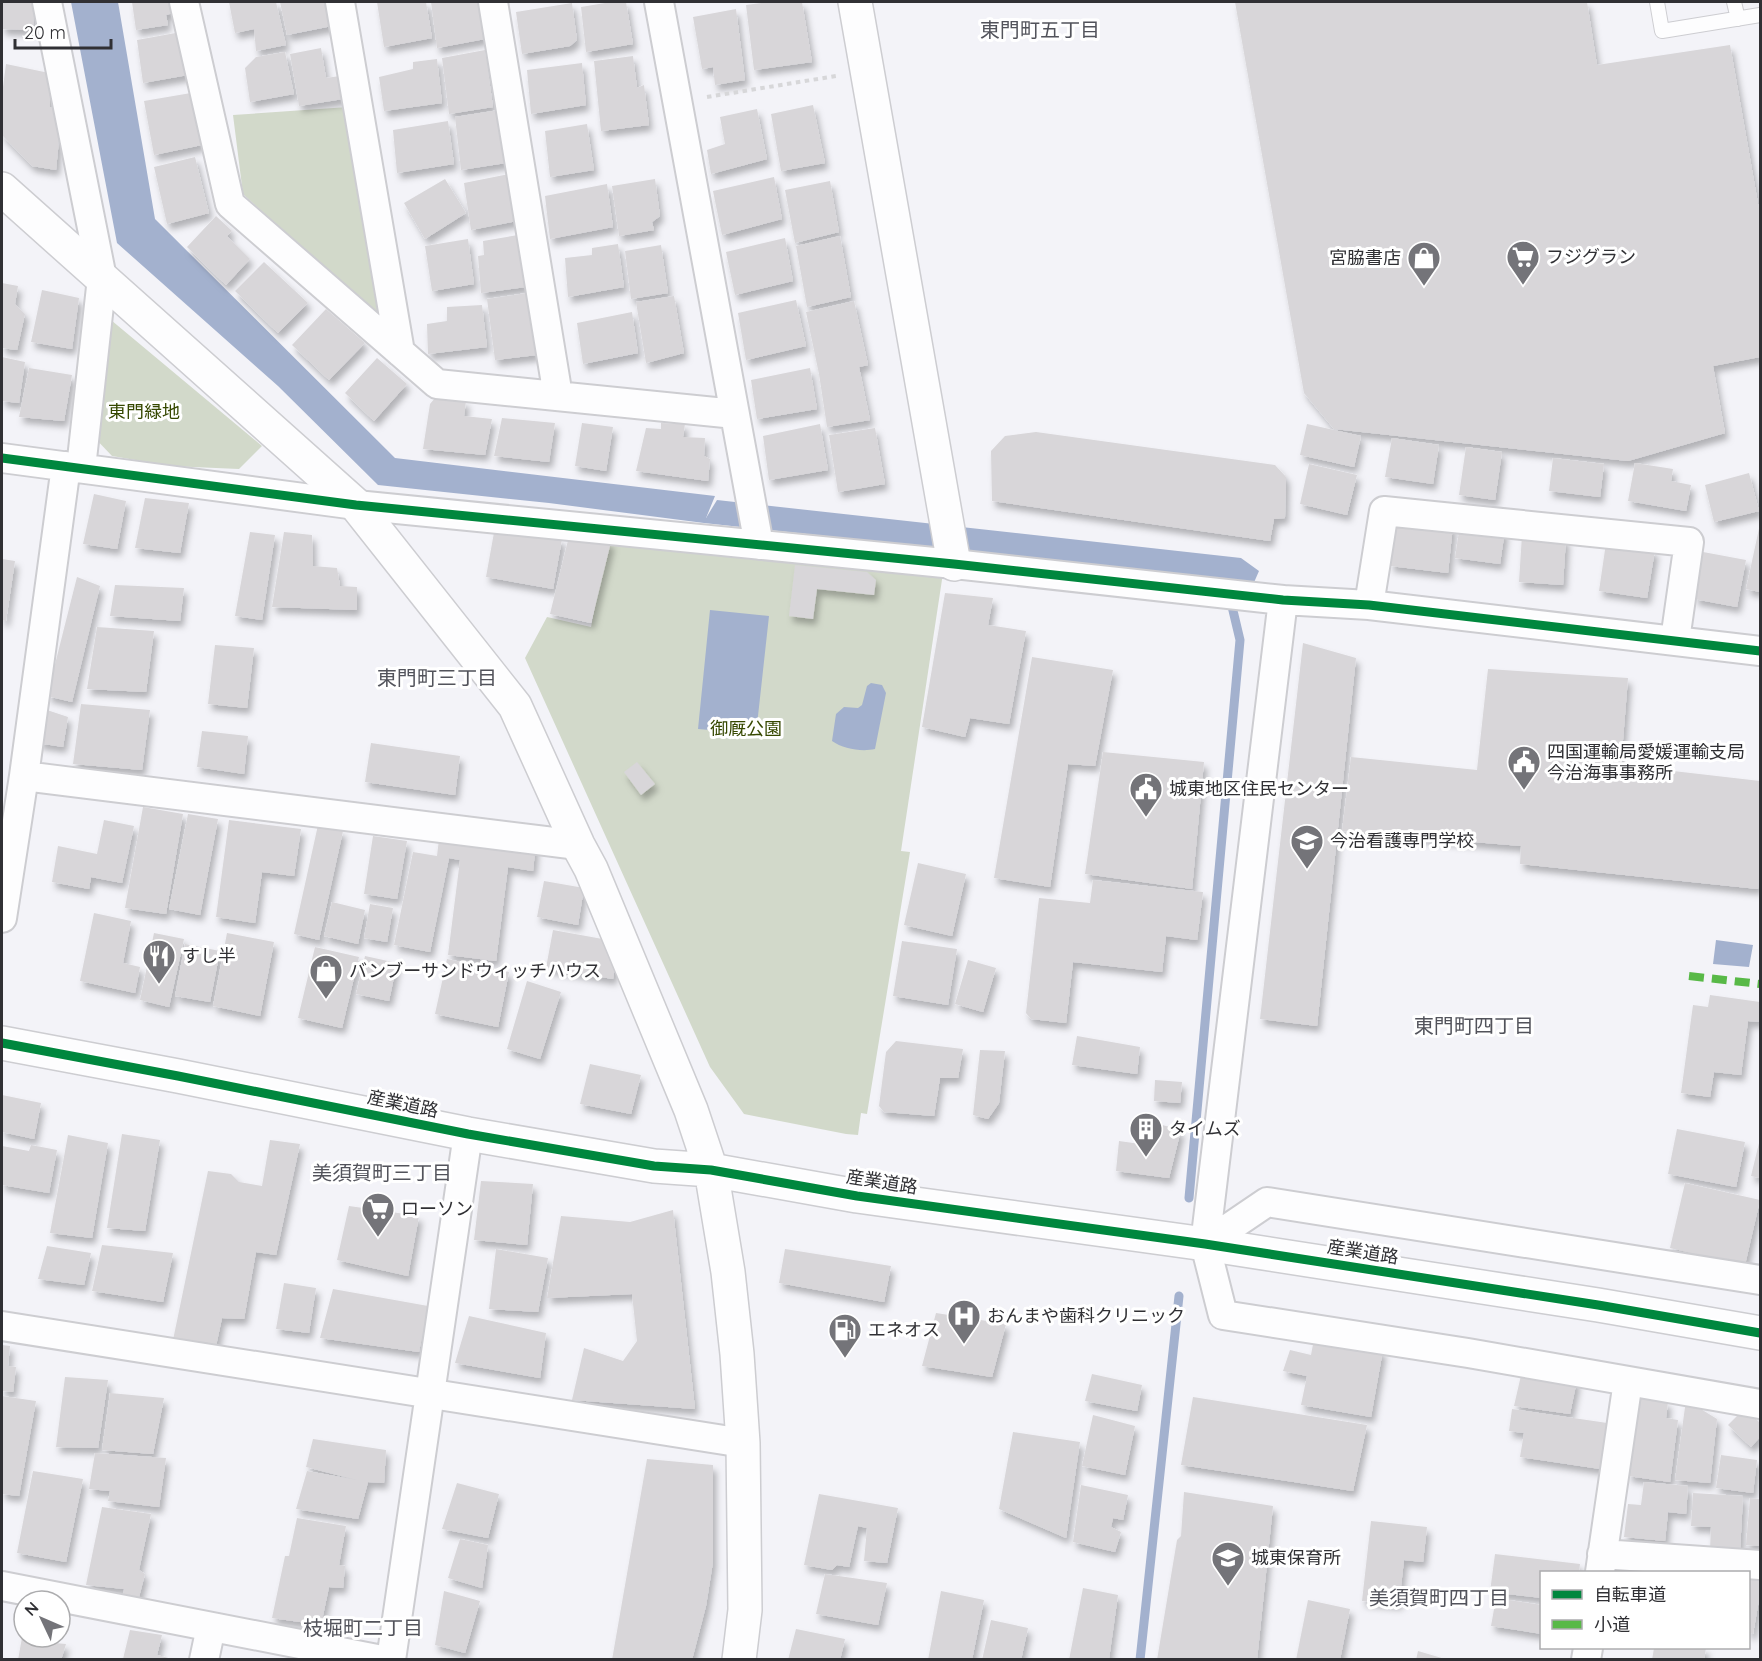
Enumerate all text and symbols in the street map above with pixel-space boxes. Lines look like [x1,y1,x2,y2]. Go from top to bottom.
scale bar [15,12,111,50]
district label: 東門町五丁目 [980,17,1100,42]
text: 20 m [24,21,66,44]
supermarket icon: フジグラン [1505,239,1541,286]
shop icon: 宮脇書店 [1406,240,1442,287]
place label: フジグラン [1546,245,1636,268]
place label: 宮脇書店 [1329,246,1401,269]
park label: 東門緑地 [108,400,180,423]
district label: 東門町三丁目 [377,665,497,690]
park label: 御厩公園 [710,717,782,740]
place label: 四国運輸局愛媛運輸支局 今治海事事務所 [1547,740,1745,784]
public building icon: 四国運輸局愛媛運輸支局 今治海事事務所 [1506,744,1542,791]
public building icon: 城東地区住民センター [1128,771,1164,818]
place label: 城東地区住民センター [1169,777,1349,800]
school or university icon: 今治看護専門学校 [1289,823,1325,870]
place label: 今治看護専門学校 [1330,829,1474,852]
restaurant icon: すし半 [141,938,177,985]
place label: すし半 [182,944,236,967]
shop icon: バンブーサンドウィッチハウス [308,953,344,1000]
place label: バンブーサンドウィッチハウス [349,959,601,982]
district label: 東門町四丁目 [1414,1013,1534,1038]
street label: 産業道路 [365,1085,441,1122]
building icon: タイムズ [1128,1111,1164,1158]
place label: タイムズ [1169,1117,1241,1140]
district label: 美須賀町三丁目 [312,1160,452,1185]
street label: 産業道路 [845,1165,919,1198]
supermarket icon: ローソン [360,1191,396,1238]
place label: ローソン [401,1197,473,1220]
street label: 産業道路 [1326,1235,1400,1268]
hospital icon: おんまや歯科クリニック [946,1298,982,1345]
place label: おんまや歯科クリニック [987,1304,1185,1327]
fuel station icon: エネオス [827,1312,863,1359]
place label: エネオス [868,1318,940,1341]
school or university icon: 城東保育所 [1210,1540,1246,1587]
place label: 城東保育所 [1251,1546,1341,1569]
legend [1540,1571,1750,1649]
text: 自転車道 [1594,1583,1666,1606]
district label: 美須賀町四丁目 [1369,1585,1509,1610]
north arrow [12,1589,72,1649]
text: N [20,1597,42,1620]
text: 小道 [1594,1613,1630,1636]
district label: 枝堀町二丁目 [303,1615,423,1640]

